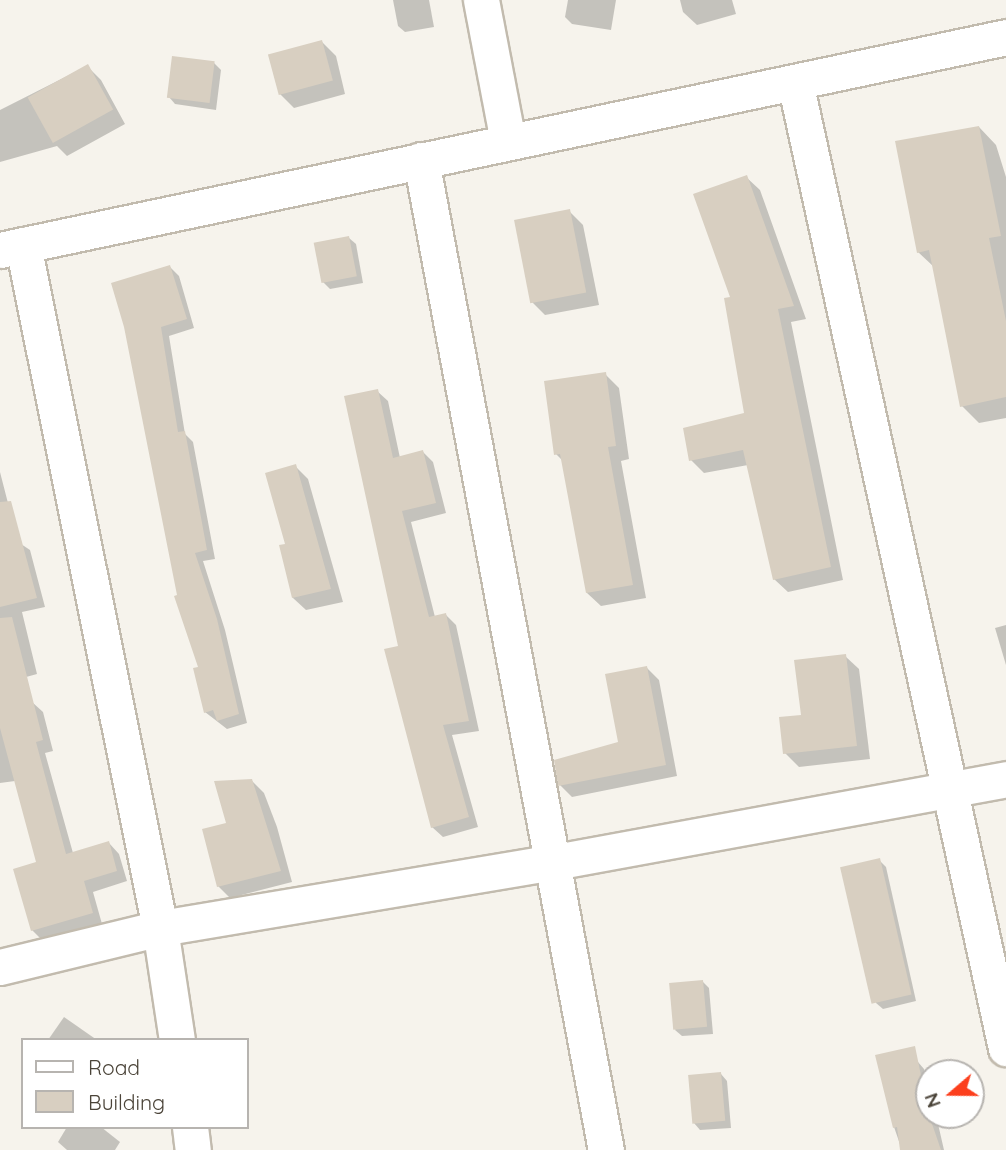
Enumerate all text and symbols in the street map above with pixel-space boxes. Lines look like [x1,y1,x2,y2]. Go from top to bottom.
legend [21,1038,248,1129]
text: Road [88,1054,140,1080]
north arrow [915,1059,985,1129]
text: Building [88,1089,165,1115]
text: N [918,1090,946,1111]

